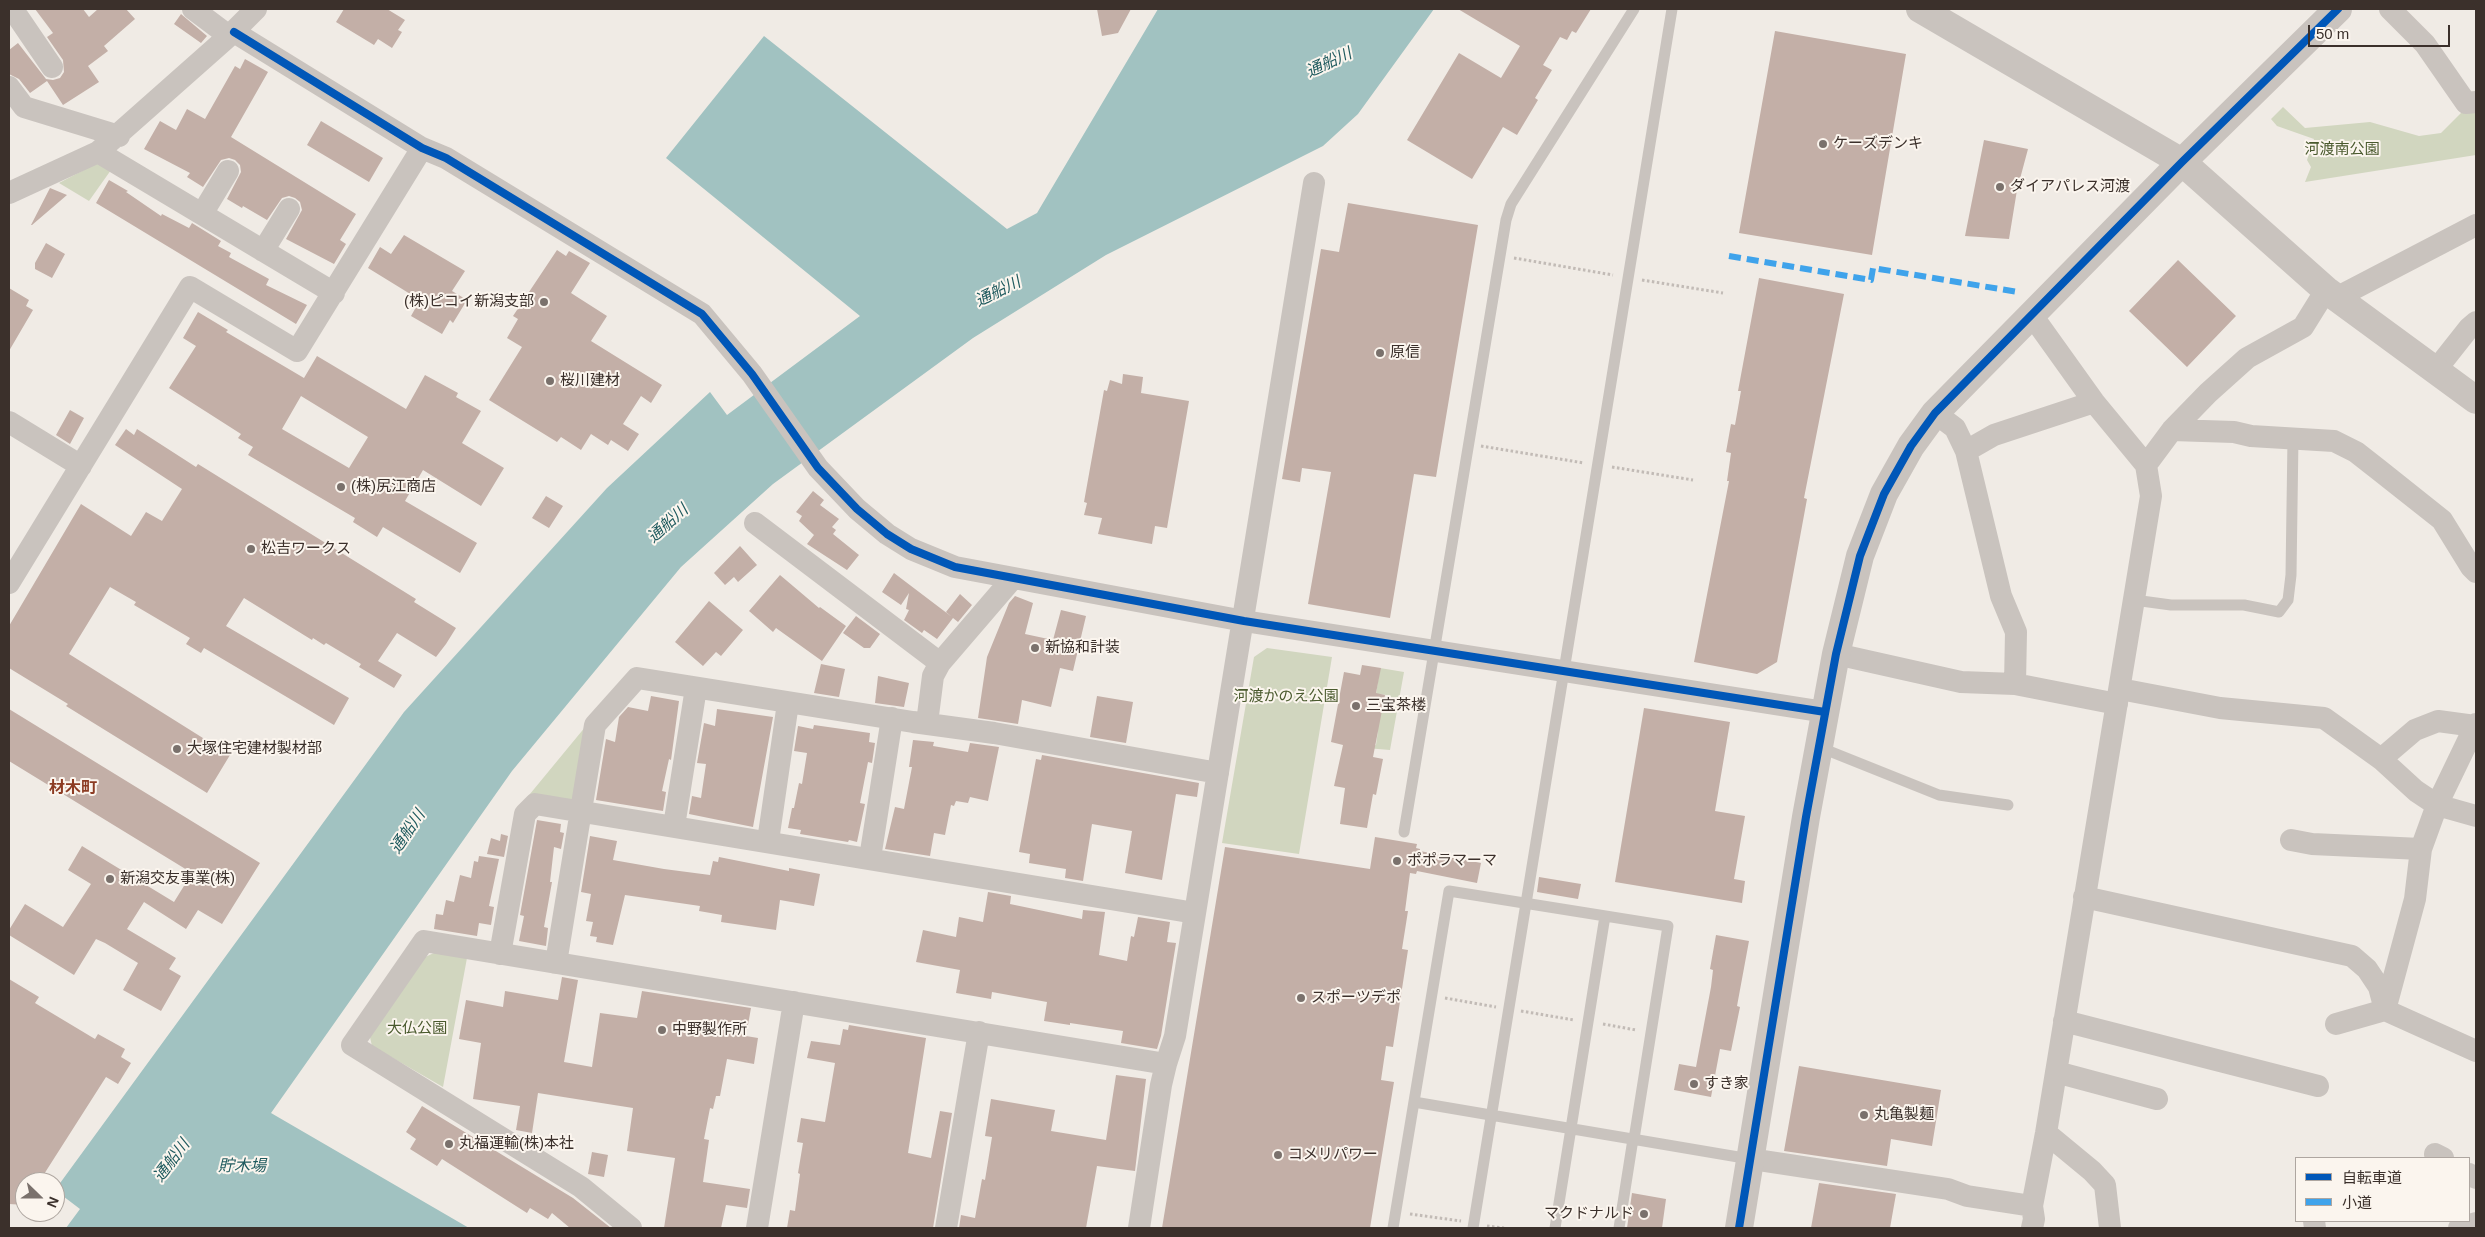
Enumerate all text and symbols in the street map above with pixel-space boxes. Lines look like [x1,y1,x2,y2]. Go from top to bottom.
scale bar [2310,15,2452,47]
text: 50 m [2316,25,2349,42]
water label: 通船川 [1303,44,1355,82]
place label: ケーズデンキ [1833,135,1923,153]
marker: ケーズデンキ [1817,138,1829,150]
park label: 河渡南公園 [2305,141,2379,159]
place label: ダイアパレス河渡 [2010,178,2130,196]
marker: ダイアパレス河渡 [1994,181,2006,193]
water label: 通船川 [972,273,1024,311]
place label: (株)ピコイ新潟支部 [404,293,534,311]
marker: (株)ピコイ新潟支部 [538,296,550,308]
place label: 原信 [1390,344,1420,362]
marker: 原信 [1374,347,1386,359]
place label: 桜川建材 [560,372,620,390]
marker: 桜川建材 [544,375,556,387]
place label: (株)尻江商店 [351,478,436,496]
marker: (株)尻江商店 [335,481,347,493]
water label: 通船川 [644,501,692,547]
place label: 松吉ワークス [261,540,351,558]
marker: 松吉ワークス [245,543,257,555]
place label: 新協和計装 [1045,639,1120,657]
marker: 新協和計装 [1029,642,1041,654]
park label: 河渡かのえ公園 [1234,688,1338,706]
place label: 三宝茶楼 [1366,697,1426,715]
marker: 三宝茶楼 [1350,700,1362,712]
place label: 大塚住宅建材製材部 [187,740,322,758]
marker: 大塚住宅建材製材部 [171,743,183,755]
district label: 材木町 [49,779,97,799]
water label: 通船川 [387,807,429,857]
place label: ポポラマーマ [1407,852,1497,870]
marker: ポポラマーマ [1391,855,1403,867]
place label: 新潟交友事業(株) [120,870,235,888]
marker: 新潟交友事業(株) [104,873,116,885]
place label: スポーツデポ [1311,989,1401,1007]
marker: スポーツデポ [1295,992,1307,1004]
park label: 大仏公園 [387,1020,447,1038]
place label: 中野製作所 [672,1021,747,1039]
marker: 中野製作所 [656,1024,668,1036]
place label: すき家 [1704,1075,1749,1093]
marker: すき家 [1688,1078,1700,1090]
place label: 丸亀製麺 [1874,1106,1934,1124]
marker: 丸亀製麺 [1858,1109,1870,1121]
place label: 丸福運輸(株)本社 [459,1135,574,1153]
water label: 通船川 [150,1136,194,1186]
marker: 丸福運輸(株)本社 [443,1138,455,1150]
place label: コメリパワー [1288,1146,1378,1164]
marker: コメリパワー [1272,1149,1284,1161]
water label: 貯木場 [218,1157,266,1177]
legend [2295,1157,2470,1222]
text: 自転車道 [2342,1169,2402,1186]
north arrow [15,1172,65,1222]
text: 小道 [2342,1194,2372,1211]
text: N [44,1195,62,1210]
place label: マクドナルド [1544,1205,1634,1223]
marker: マクドナルド [1638,1208,1650,1220]

